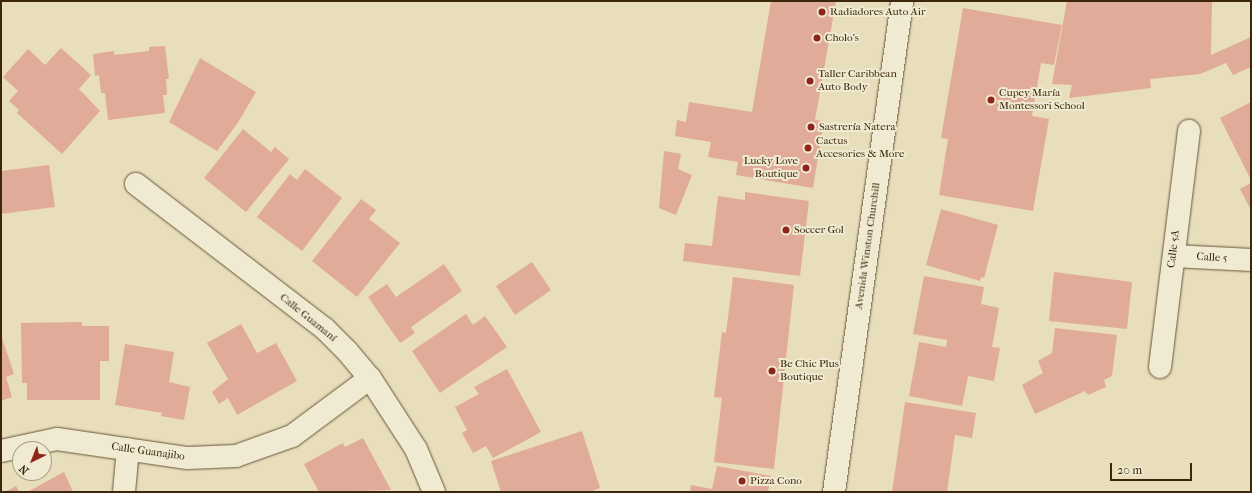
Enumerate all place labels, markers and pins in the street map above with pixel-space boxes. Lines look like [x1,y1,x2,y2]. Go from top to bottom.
place label: Radiadores Auto Air [830,5,926,19]
marker: Radiadores Auto Air [817,7,827,17]
place label: Cholo's [825,31,859,45]
marker: Cholo's [812,33,822,43]
place label: Taller Caribbean Auto Body [818,68,897,94]
marker: Taller Caribbean Auto Body [805,76,815,86]
place label: Cupey María Montessori School [999,87,1085,113]
marker: Cupey María Montessori School [986,95,996,105]
place label: Sastrería Natera [819,120,896,134]
marker: Sastrería Natera [806,122,816,132]
place label: Cactus Accesories & More [816,135,904,161]
marker: Cactus Accesories & More [803,143,813,153]
place label: Lucky Love Boutique [744,155,798,181]
marker: Lucky Love Boutique [801,163,811,173]
place label: Soccer Gol [794,223,844,237]
marker: Soccer Gol [781,225,791,235]
place label: Be Chic Plus Boutique [780,358,839,384]
marker: Be Chic Plus Boutique [767,366,777,376]
place label: Pizza Cono [750,474,802,488]
marker: Pizza Cono [737,476,747,486]

